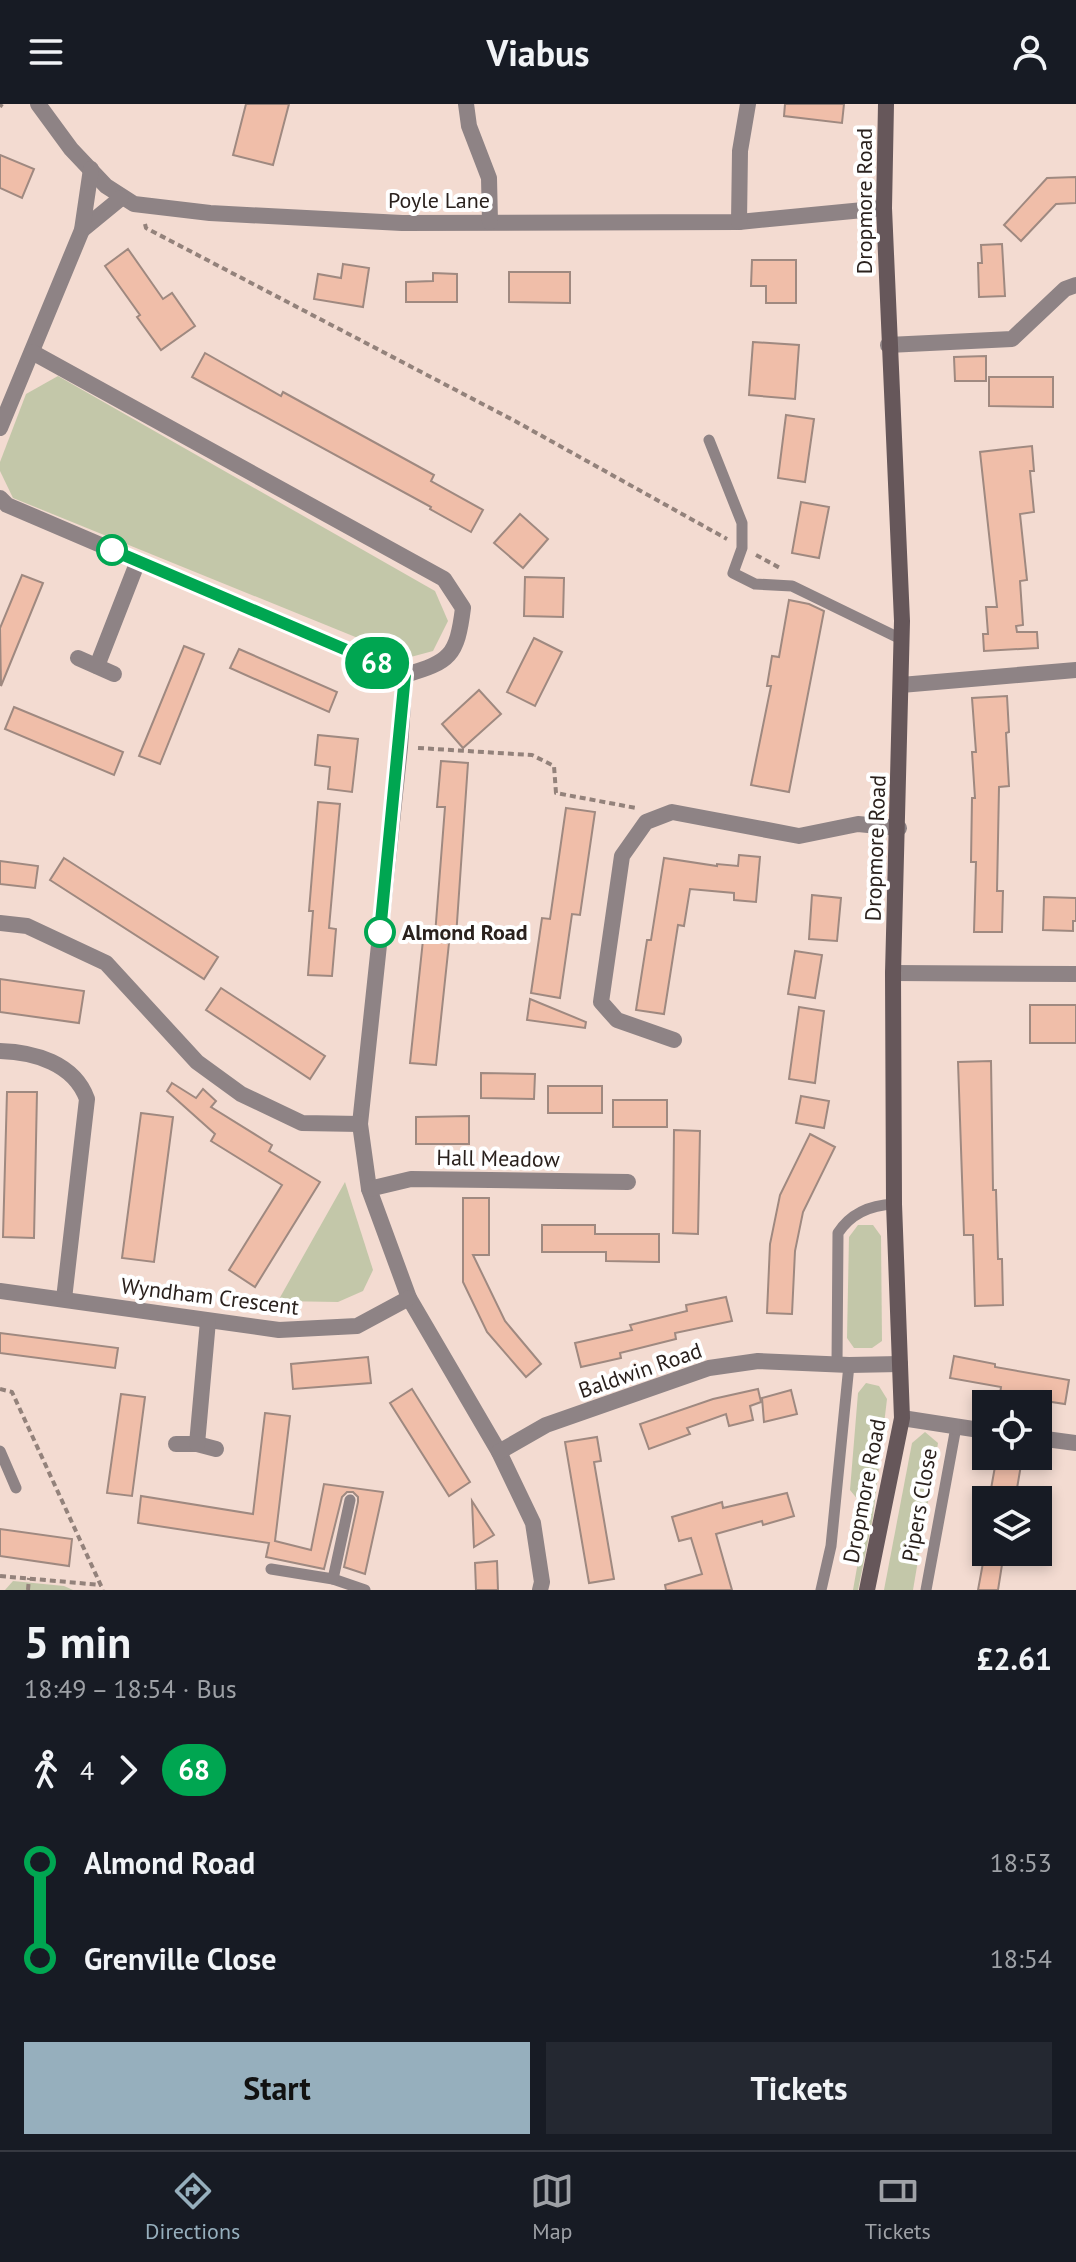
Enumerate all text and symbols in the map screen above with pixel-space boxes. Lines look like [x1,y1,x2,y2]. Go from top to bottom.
text: Viabus [486,29,590,76]
icon: menu [24,30,68,74]
icon: person [1008,30,1052,74]
street label: Dropmore Road [850,128,878,274]
street label: Poyle Lane [388,186,490,214]
unlabelled marker [97,535,127,565]
line badge: 68 [341,637,413,689]
text: 68 [361,644,393,681]
street label: Dropmore Road [858,774,892,922]
marker: Almond Road [365,917,395,947]
place label: Almond Road [402,918,528,946]
street label: Hall Meadow [436,1143,560,1173]
street label: Wyndham Crescent [120,1271,301,1321]
street label: Baldwin Road [575,1336,705,1404]
map controls [972,1390,1052,1566]
button: locate [972,1390,1052,1470]
street label: Dropmore Road [836,1417,892,1565]
street label: Pipers Close [895,1446,943,1564]
button: layers [972,1486,1052,1566]
text: 5 min [24,1613,131,1670]
text: £2.61 [977,1639,1052,1678]
text: 18:49 – 18:54 · Bus [24,1672,237,1705]
icon: walk [24,1748,68,1792]
icon: forward [106,1748,150,1792]
text: 68 [178,1751,210,1788]
text: 4 [80,1754,94,1787]
text: Almond Road [84,1843,255,1882]
text: 18:53 [990,1846,1052,1879]
text: Grenville Close [84,1939,276,1978]
text: 18:54 [990,1942,1052,1975]
button: Start [24,2042,530,2134]
button: Tickets [546,2042,1052,2134]
tab: Directions [145,2169,240,2245]
tab: Map [530,2169,574,2245]
tab: Tickets [865,2169,931,2245]

